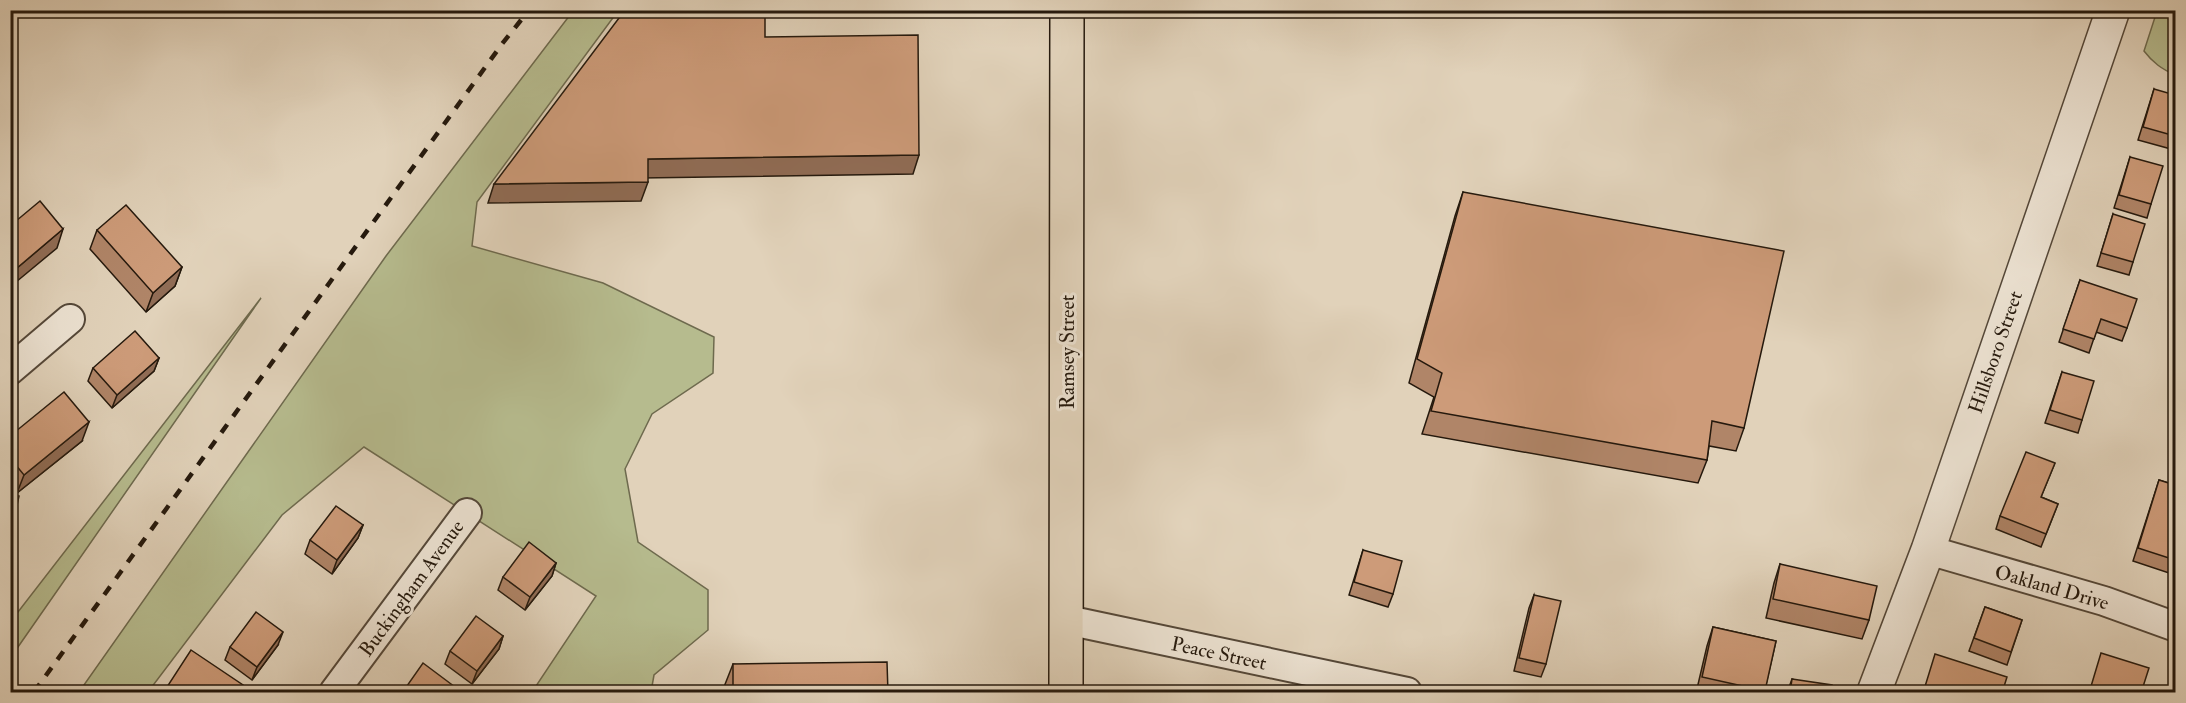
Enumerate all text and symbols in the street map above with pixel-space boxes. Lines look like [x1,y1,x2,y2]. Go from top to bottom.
street label: Hillsboro Street [1963,287,2028,417]
street label: Ramsey Street [1055,294,1080,409]
street label: Buckingham Avenue [353,515,469,662]
street label: Oakland Drive [1992,559,2112,616]
street label: Peace Street [1169,631,1269,676]

